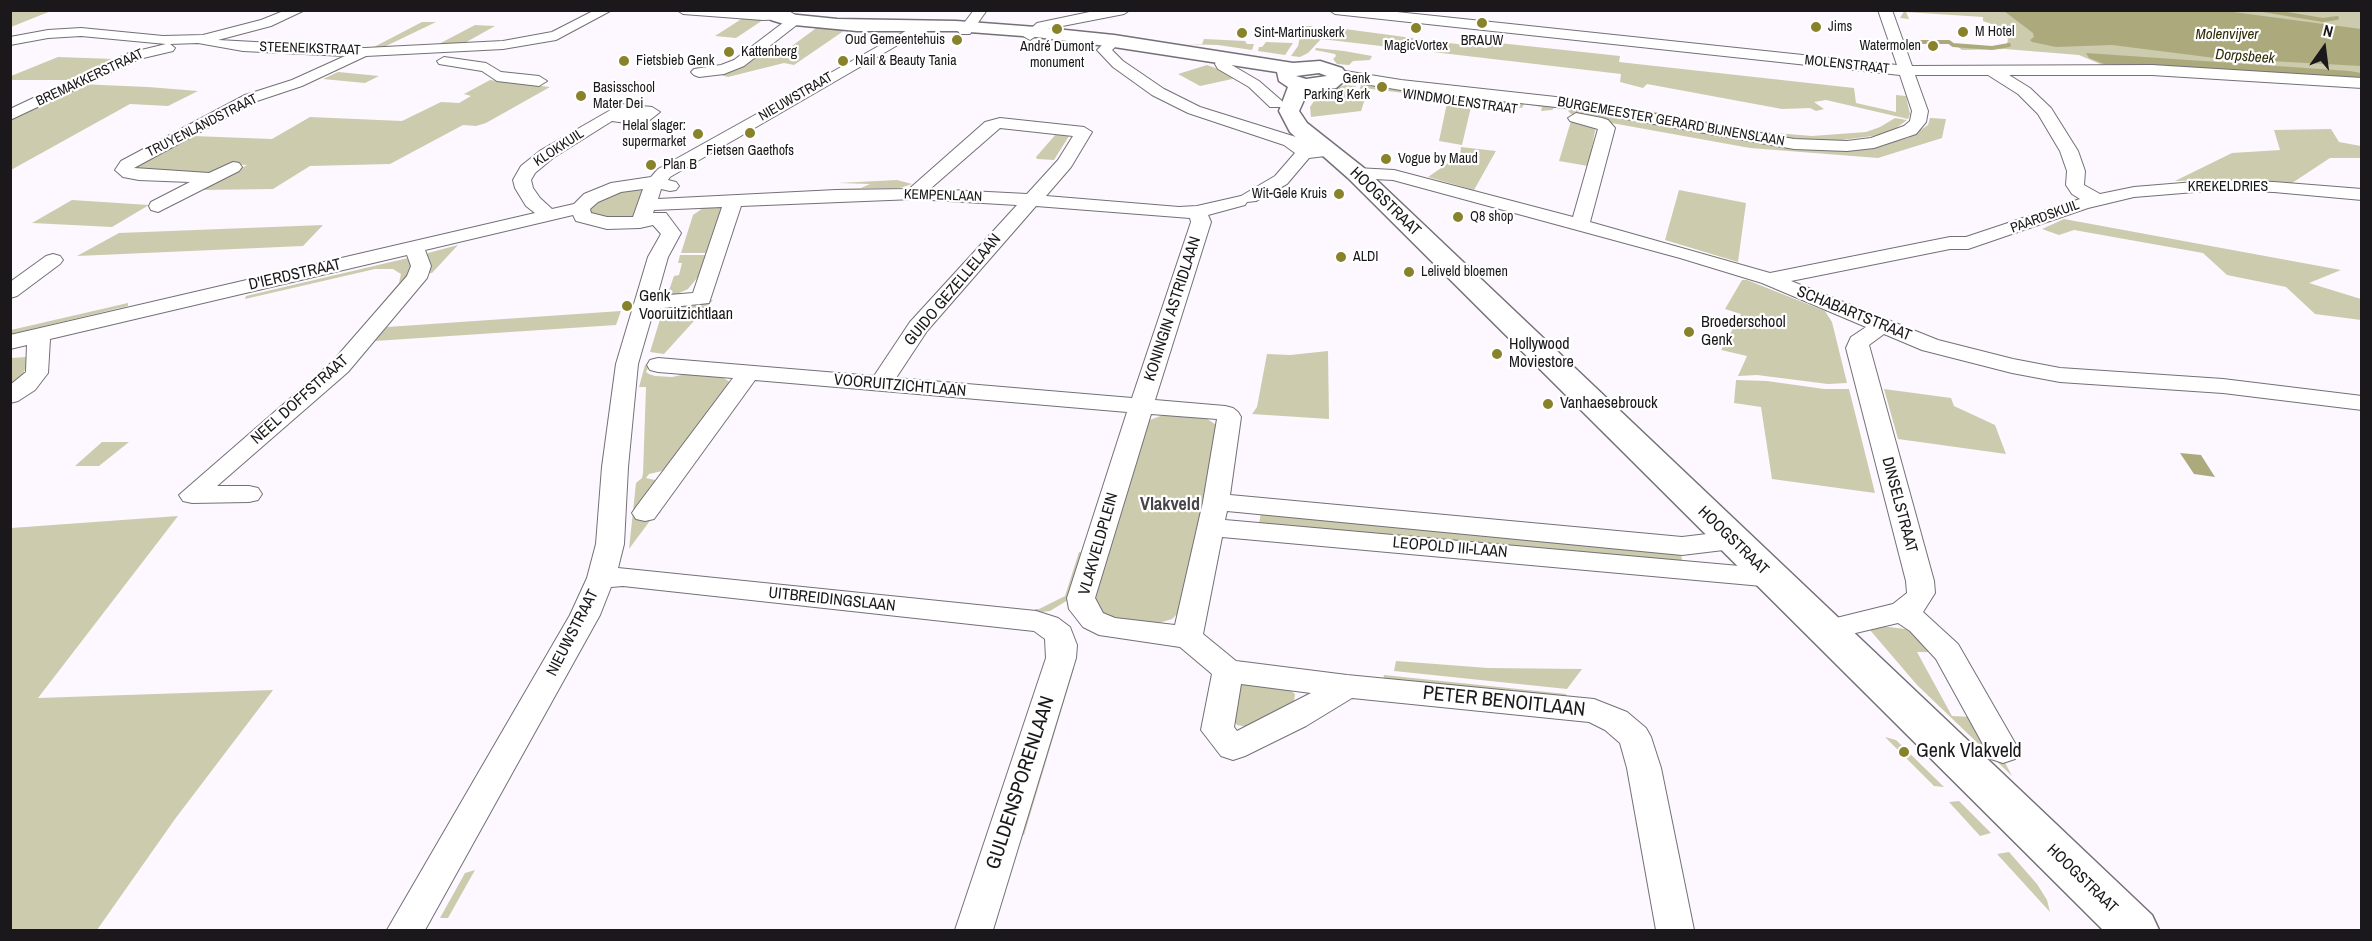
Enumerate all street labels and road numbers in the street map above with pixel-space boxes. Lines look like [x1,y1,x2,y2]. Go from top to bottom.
street label: STEENEIKSTRAAT [259,39,361,59]
street label: BREMAKKERSTRAAT [34,46,146,110]
street label: MOLENSTRAAT [1804,52,1890,78]
street label: NIEUWSTRAAT [756,69,836,125]
street label: WINDMOLENSTRAAT [1401,86,1519,118]
street label: TRUYENLANDSTRAAT [144,91,260,161]
street label: BURGEMEESTER GERARD BIJNENSLAAN [1556,94,1786,150]
street label: KLOKKUIL [531,126,587,170]
street label: HOOGSTRAAT [1346,164,1424,240]
street label: KREKELDRIES [2188,179,2268,195]
street label: KEMPENLAAN [903,186,983,206]
street label: PAARDSKUIL [2008,197,2082,237]
street label: GUIDO GEZELLELAAN [901,230,1005,350]
street label: KONINGIN ASTRIDLAAN [1141,234,1205,384]
street label: D'IERDSTRAAT [247,255,343,295]
street label: SCHABARTSTRAAT [1794,282,1914,346]
street label: NEEL DOFFSTRAAT [247,351,353,449]
street label: VOORUITZICHTLAAN [833,371,967,401]
street label: DINSELSTRAAT [1877,455,1921,555]
street label: VLAKVELDPLEIN [1075,491,1123,597]
street label: HOOGSTRAAT [1694,503,1772,579]
street label: LEOPOLD III-LAAN [1392,533,1508,563]
street label: UITBREIDINGSLAAN [768,584,896,616]
street label: NIEUWSTRAAT [543,587,603,679]
street label: PETER BENOITLAAN [1422,682,1586,722]
street label: GULDENSPORENLAAN [982,693,1060,873]
street label: HOOGSTRAAT [2043,841,2121,917]

